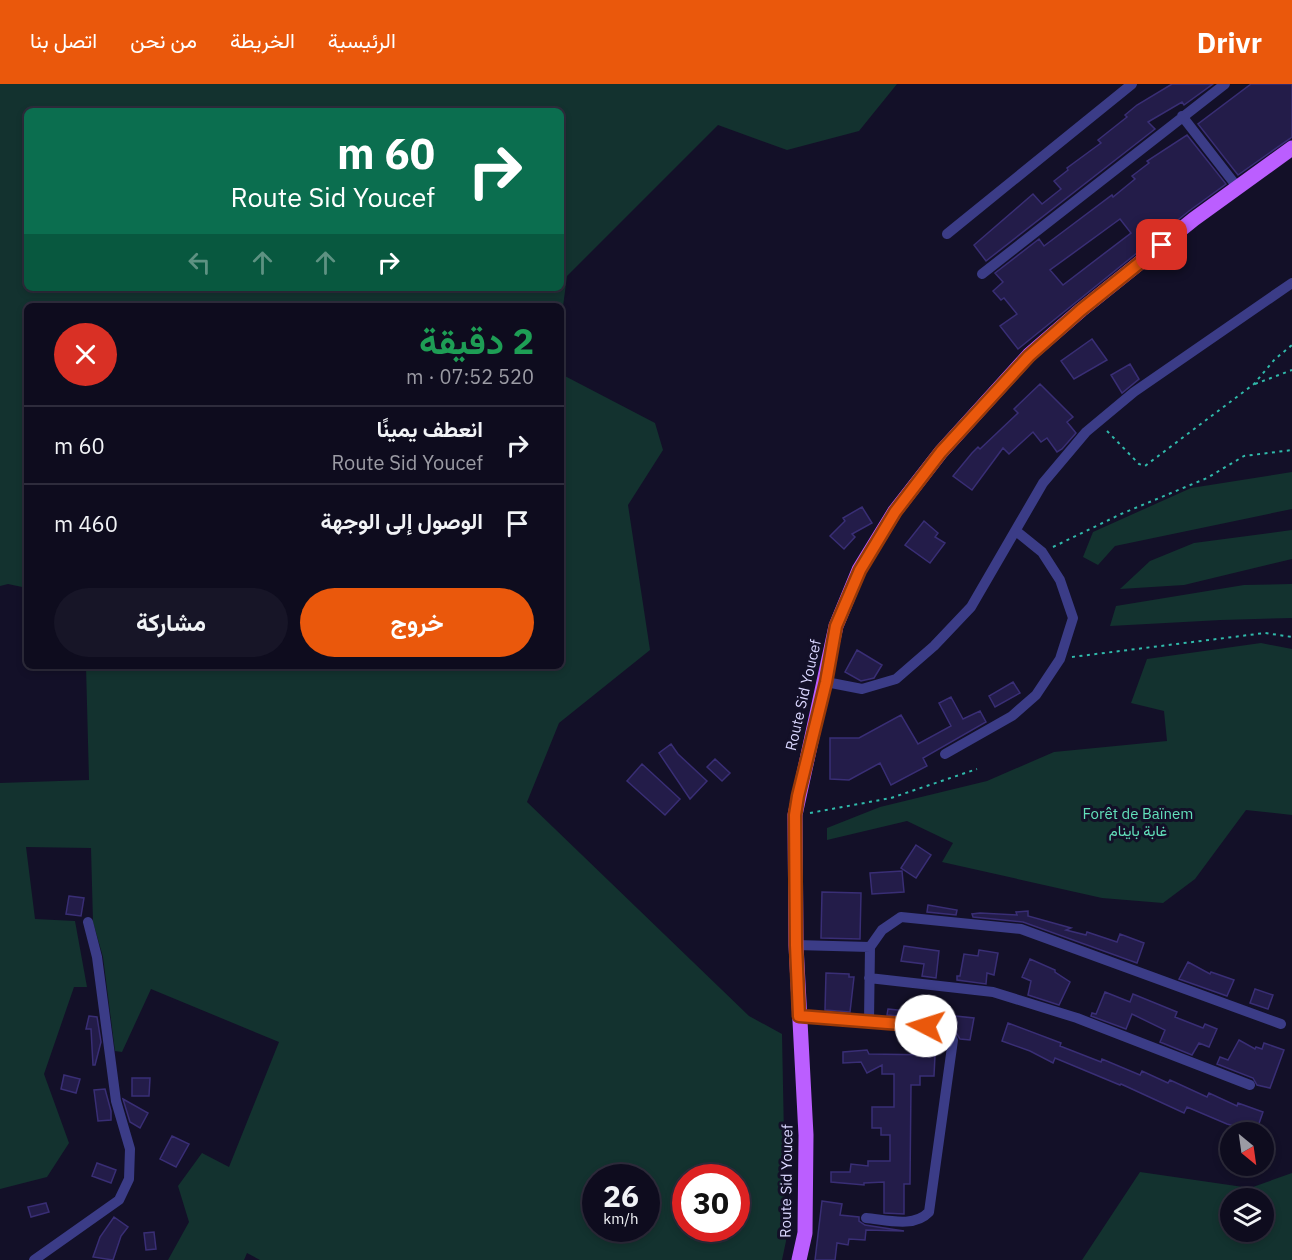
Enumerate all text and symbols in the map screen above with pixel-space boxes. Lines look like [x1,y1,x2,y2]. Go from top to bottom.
text: Drivr [1197,24,1262,61]
text: اتصل بنا [30,26,97,54]
text: من نحن [130,26,197,54]
text: الخريطة [230,26,295,54]
text: الرئيسية [328,26,396,54]
text: 60 m [337,126,435,181]
icon: right [456,132,534,210]
text: Route Sid Youcef [231,179,435,214]
pin [1136,219,1187,270]
icon: arrive [1145,228,1178,261]
icon: left [183,246,216,279]
icon: ahead [246,246,279,279]
icon: ahead [309,246,342,279]
icon: right [372,246,405,279]
text: 2 دقيقة [419,317,534,364]
button: close [54,323,117,386]
text: 520 m · 07:52 [406,363,534,390]
text: انعطف يمينًا [376,414,483,443]
icon: right [501,429,534,462]
text: 60 m [54,431,105,460]
text: Route Sid Youcef [332,449,483,476]
text: الوصول إلى الوجهة [321,506,483,535]
icon: arrive [501,507,534,540]
text: 460 m [54,509,118,538]
button: مشاركة [54,588,288,657]
button: خروج [300,588,534,657]
street label: Route Sid Youcef [781,637,825,752]
park label: Forêt de Baïnem غابة باينام [1083,804,1193,841]
position arrow [894,994,958,1058]
north arrow [1220,1122,1274,1176]
map controls [1220,1122,1274,1242]
street label: Route Sid Youcef [776,1124,796,1238]
speed limit sign: 30 [672,1164,750,1242]
text: 26 [603,1176,639,1215]
button: layers [1220,1188,1274,1242]
text: km/h [603,1209,639,1228]

